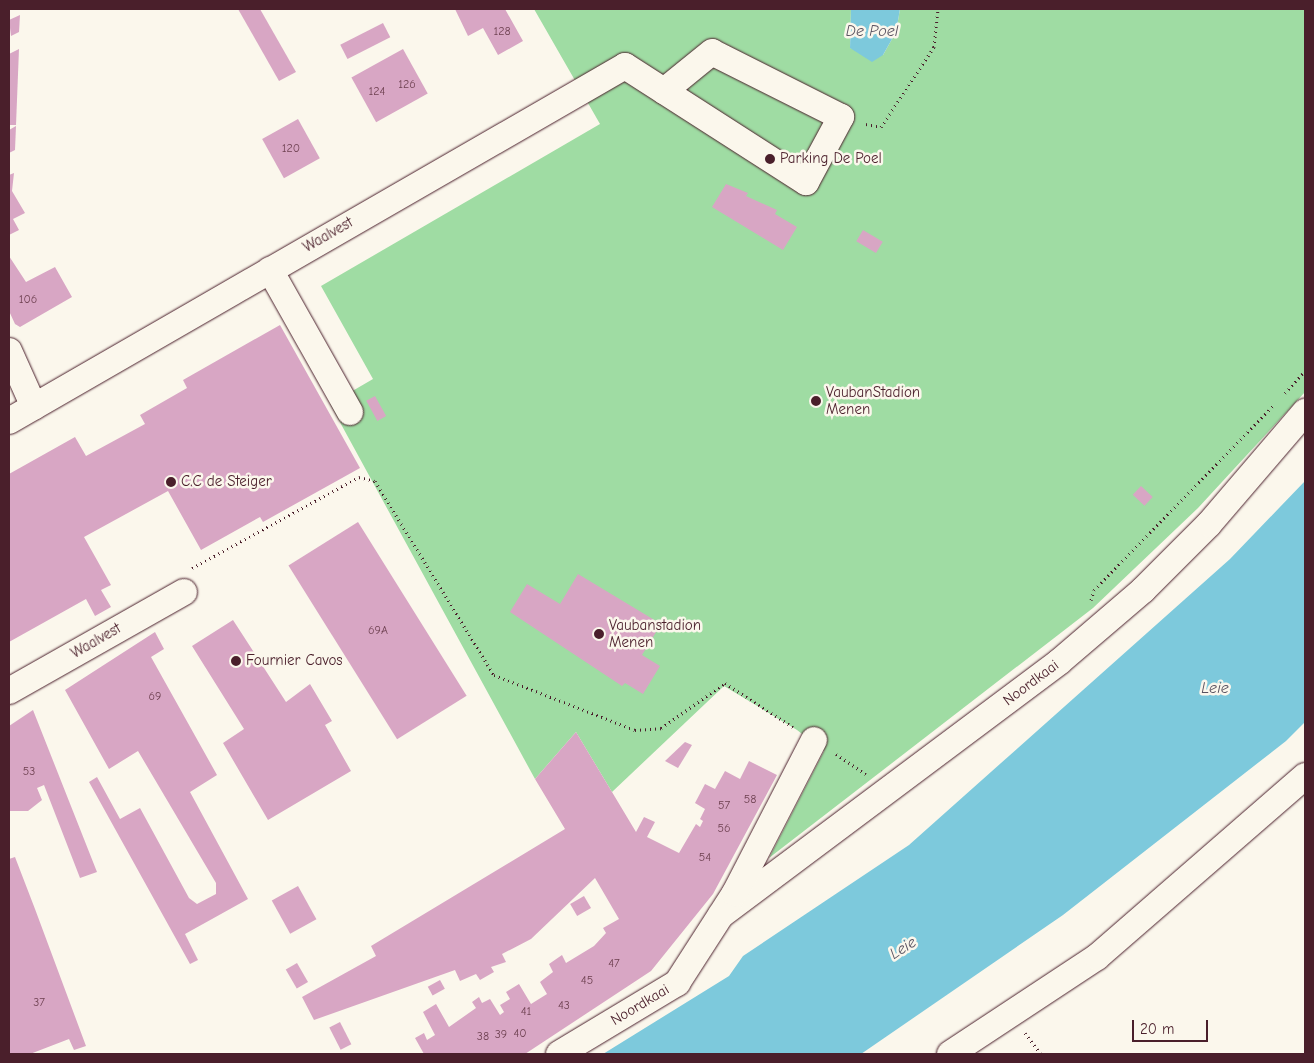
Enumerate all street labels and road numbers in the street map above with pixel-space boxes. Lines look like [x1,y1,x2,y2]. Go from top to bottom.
street label: Waalvest [300,214,356,256]
street label: Waalvest [68,620,124,662]
street label: Noordkaai [1000,656,1062,710]
street label: Noordkaai [607,981,673,1029]

